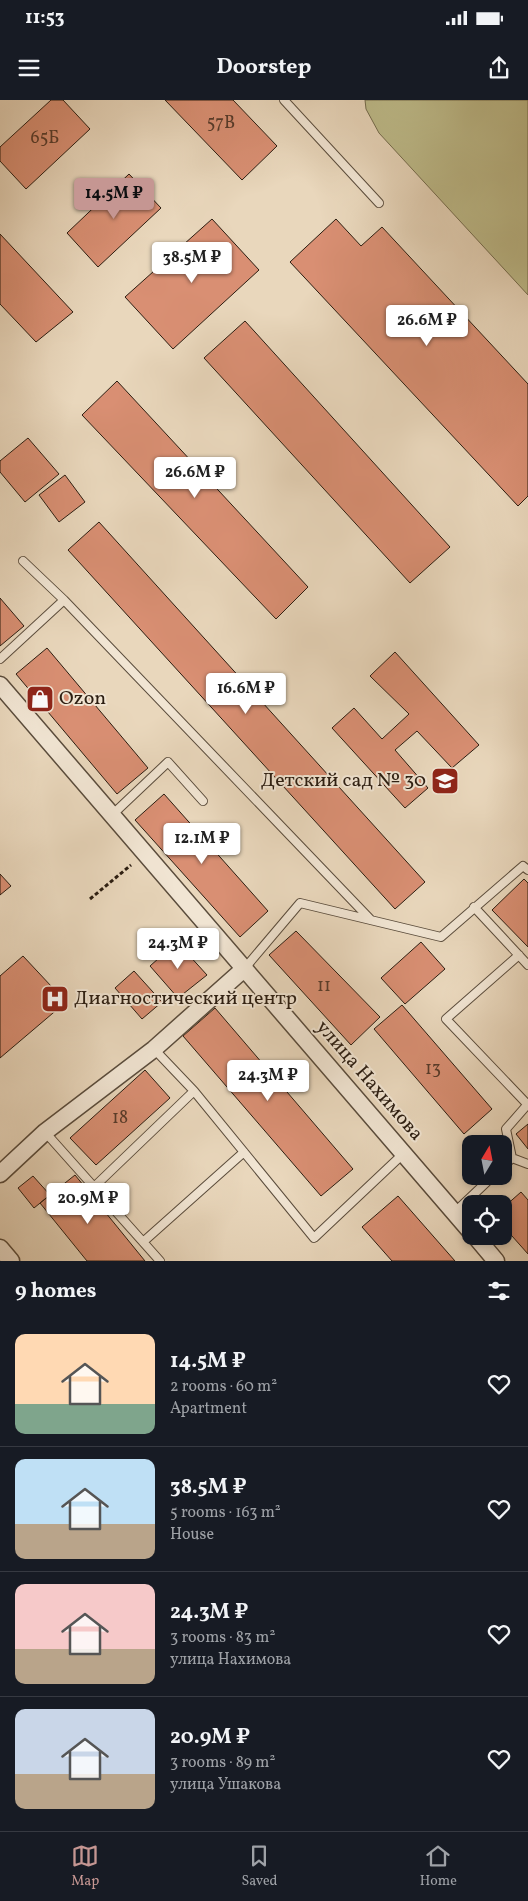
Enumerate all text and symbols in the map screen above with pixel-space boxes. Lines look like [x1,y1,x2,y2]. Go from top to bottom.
text: 11:53 [25,5,65,31]
text: Doorstep [217,52,311,83]
icon: menu [15,54,43,82]
icon: share [485,54,513,82]
house number: 57В [207,111,235,136]
house number: 65Б [31,126,59,151]
pin: 14.5M ₽ [68,178,160,220]
text: 14.5M ₽ [85,183,143,205]
pin: 38.5M ₽ [146,242,238,284]
text: 38.5M ₽ [163,247,221,269]
pin: 26.6M ₽ [381,304,473,347]
text: 26.6M ₽ [397,310,457,332]
pin: 26.6M ₽ [149,456,241,499]
text: 26.6M ₽ [165,462,225,484]
pin: 16.6M ₽ [200,672,292,715]
text: 16.6M ₽ [217,678,275,700]
shop icon: Ozon [25,684,55,714]
place label: Ozon [59,685,106,713]
school or university icon: Детский сад № 30 [430,766,460,796]
place label: Детский сад № 30 [261,767,426,795]
pin: 12.1M ₽ [156,822,248,865]
text: 12.1M ₽ [174,828,230,850]
pin: 24.3M ₽ [132,928,224,970]
text: 24.3M ₽ [148,933,208,955]
house number: 11 [317,974,331,999]
hospital icon: Диагностический центр [40,984,70,1014]
place label: Диагностический центр [74,985,297,1013]
street label: улица Нахимова [309,1015,429,1147]
house number: 13 [425,1057,441,1082]
pin: 24.3M ₽ [222,1060,314,1102]
text: 24.3M ₽ [238,1065,298,1087]
house number: 18 [112,1106,128,1131]
north arrow [462,1135,512,1185]
map controls [462,1135,512,1245]
pin: 20.9M ₽ [42,1182,134,1225]
text: 20.9M ₽ [57,1188,119,1210]
button: locate [462,1195,512,1245]
text: 9 homes [15,1277,96,1306]
icon: filters [485,1277,513,1305]
text: 14.5M ₽ [170,1347,246,1376]
icon: home [55,1354,115,1414]
icon: heart [485,1370,513,1398]
text: 2 rooms · 60 m² [170,1376,277,1398]
text: Apartment [170,1398,247,1420]
text: 38.5M ₽ [170,1473,247,1502]
icon: home [55,1479,115,1539]
icon: heart [485,1495,513,1523]
text: 5 rooms · 163 m² [170,1502,281,1524]
text: House [170,1524,214,1546]
text: 24.3M ₽ [170,1598,249,1627]
icon: home [55,1604,115,1664]
icon: heart [485,1620,513,1648]
text: 3 rooms · 83 m² [170,1627,275,1649]
text: улица Нахимова [170,1649,291,1671]
text: 20.9M ₽ [170,1723,250,1752]
icon: home [55,1729,115,1789]
icon: heart [485,1745,513,1773]
text: 3 rooms · 89 m² [170,1752,275,1774]
text: улица Ушакова [170,1774,281,1796]
tab: Map [71,1842,99,1891]
tab: Saved [241,1842,278,1891]
tab: Home [420,1842,457,1891]

